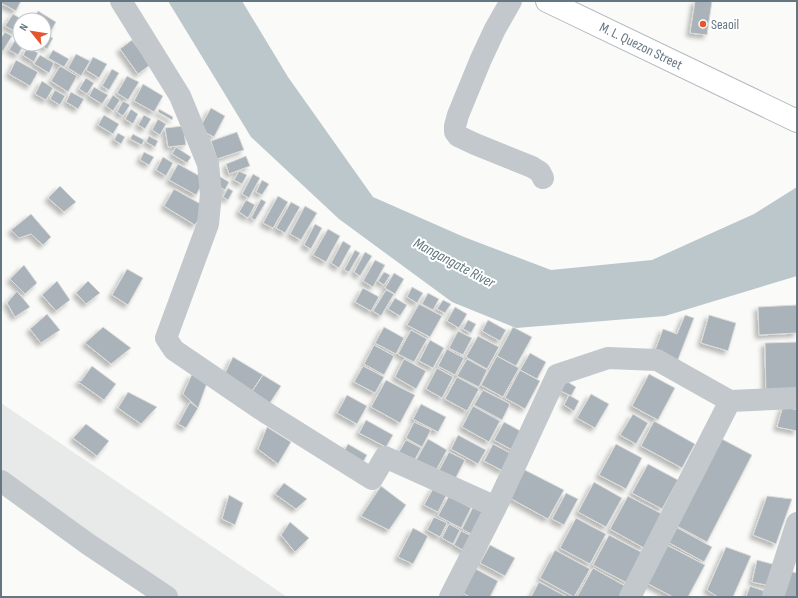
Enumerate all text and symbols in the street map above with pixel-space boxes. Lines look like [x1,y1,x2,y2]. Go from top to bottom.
north arrow [12,12,52,52]
place label: Seaoil [711,16,739,33]
street label: M. L. Quezon Street [597,19,685,73]
marker: Seaoil [698,19,708,29]
text: N [17,21,31,33]
water label: Mangangate River [410,234,499,293]

